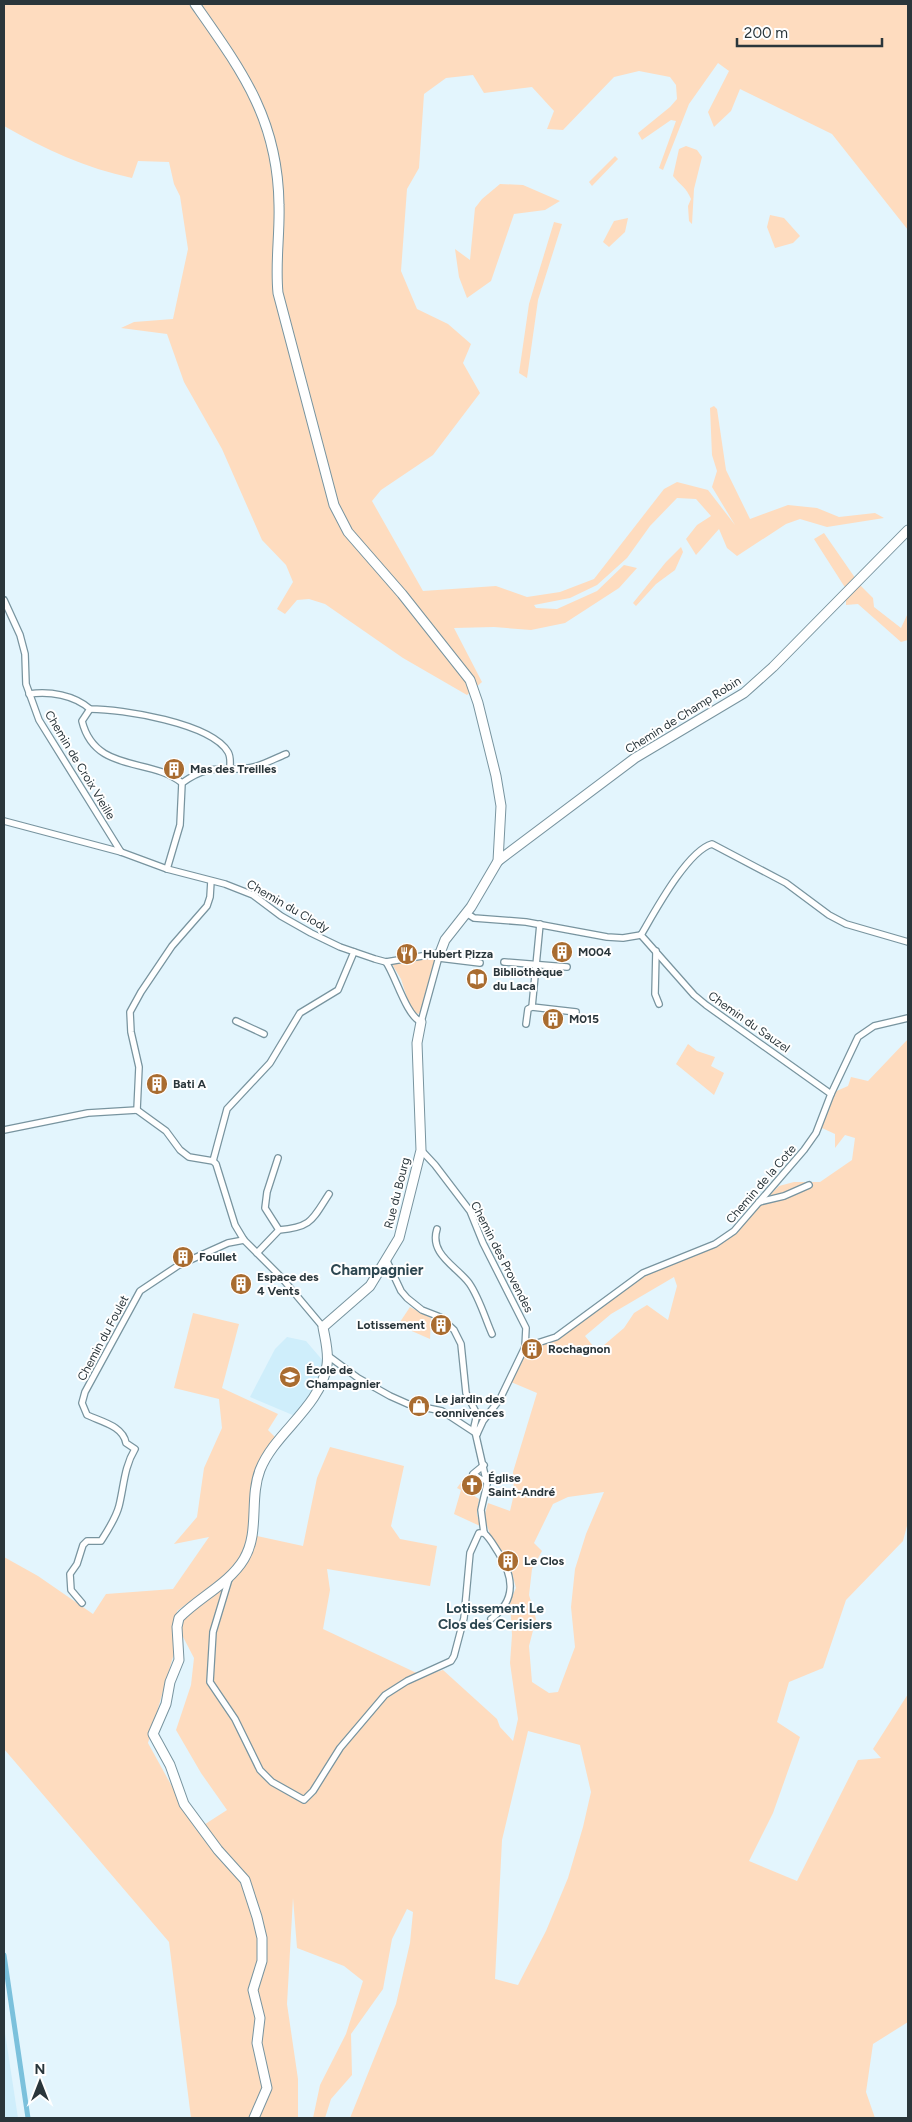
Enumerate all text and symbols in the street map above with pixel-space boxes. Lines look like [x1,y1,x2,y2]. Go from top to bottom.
scale bar [737,15,882,47]
text: 200 m [744,24,788,42]
street label: Chemin de Champ Robin [623,673,744,756]
street label: Chemin de Croix Vieille [42,708,118,822]
building icon: Mas des Treilles [162,757,186,781]
place label: Mas des Treilles [190,762,277,776]
street label: Chemin du Clody [244,877,332,936]
building icon: M004 [550,940,574,964]
restaurant icon: Hubert Pizza [395,942,419,966]
place label: M004 [578,945,612,959]
place label: Hubert Pizza [423,947,493,961]
place label: Bibliothèque du Laca [493,965,563,993]
library icon: Bibliothèque du Laca [465,967,489,991]
street label: Chemin du Sauzel [705,989,793,1055]
building icon: M015 [541,1007,565,1031]
place label: M015 [569,1012,599,1026]
building icon: Bati A [145,1072,169,1096]
place label: Bati A [173,1077,207,1091]
street label: Chemin de la Cote [723,1142,799,1226]
street label: Rue du Bourg [381,1156,413,1230]
street label: Chemin des Provendes [468,1199,536,1315]
building icon: Foullet [171,1245,195,1269]
place label: Foullet [199,1250,237,1264]
district label: Champagnier [331,1261,424,1279]
place label: Espace des 4 Vents [257,1270,319,1298]
building icon: Espace des 4 Vents [229,1272,253,1296]
street label: Chemin du Foulet [74,1292,132,1383]
building icon: Lotissement [429,1313,453,1337]
place label: Lotissement [357,1318,425,1332]
building icon: Rochagnon [520,1337,544,1361]
place label: Rochagnon [548,1342,611,1356]
place label: École de Champagnier [306,1363,381,1391]
school or university icon: École de Champagnier [278,1365,302,1389]
place label: Le jardin des connivences [435,1392,505,1420]
shop icon: Le jardin des connivences [407,1394,431,1418]
place label: Église Saint-André [488,1471,555,1499]
church icon: Église Saint-André [460,1473,484,1497]
building icon: Le Clos [496,1549,520,1573]
place label: Le Clos [524,1554,565,1568]
district label: Lotissement Le Clos des Cerisiers [438,1600,553,1633]
north arrow [15,2057,65,2107]
text: N [35,2061,45,2078]

